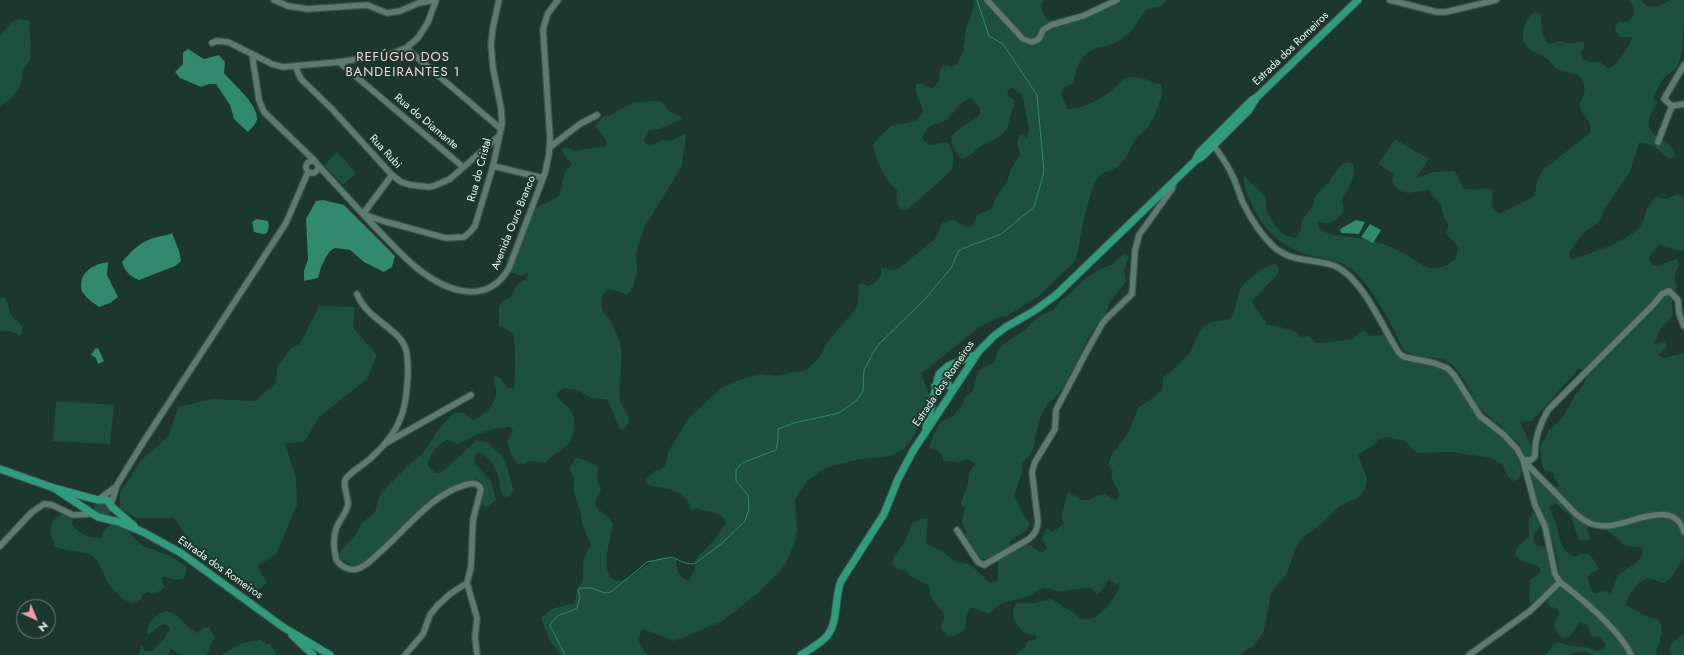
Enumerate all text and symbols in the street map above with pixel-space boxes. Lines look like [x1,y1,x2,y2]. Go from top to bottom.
street label: Estrada dos Romeiros [1250,9,1332,89]
district label: REFÚGIO DOS BANDEIRANTES 1 [346,50,460,81]
street label: Rua do Diamante [391,91,461,153]
street label: Rua Rubi [366,132,404,172]
street label: Rua do Cristal [465,137,495,203]
street label: Avenida Ouro Branco [489,174,539,272]
street label: Estrada dos Romeiros [910,339,978,429]
street label: Estrada dos Romeiros [175,534,265,602]
north arrow [16,599,56,639]
text: N [35,618,52,636]

